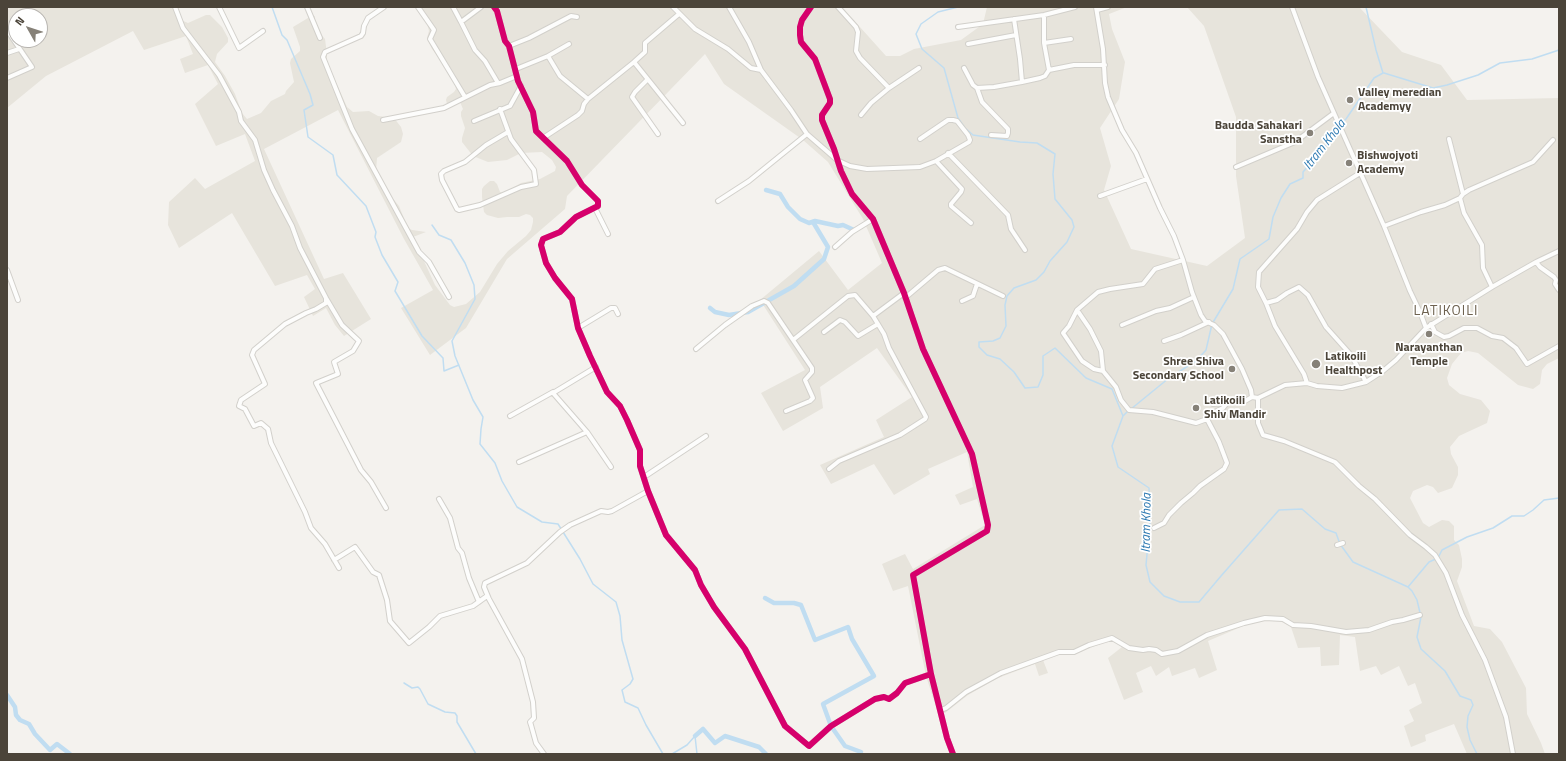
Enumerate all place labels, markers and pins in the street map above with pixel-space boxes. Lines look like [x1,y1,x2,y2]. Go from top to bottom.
place label: Valley meredian Academyy [1358,86,1441,114]
marker: Valley meredian Academyy [1345,95,1355,105]
place label: Baudda Sahakari Sanstha [1215,119,1302,147]
marker: Baudda Sahakari Sanstha [1305,128,1315,138]
place label: Bishwojyoti Academy [1357,149,1418,177]
marker: Bishwojyoti Academy [1344,158,1354,168]
marker: Narayanthan Temple [1424,329,1434,339]
place label: Narayanthan Temple [1395,341,1463,369]
place label: Latikoili Healthpost [1325,350,1382,378]
place label: Shree Shiva Secondary School [1133,355,1224,383]
marker: Latikoili Healthpost [1310,358,1322,370]
marker: Shree Shiva Secondary School [1227,364,1237,374]
place label: Latikoili Shiv Mandir [1204,394,1266,422]
marker: Latikoili Shiv Mandir [1191,403,1201,413]

